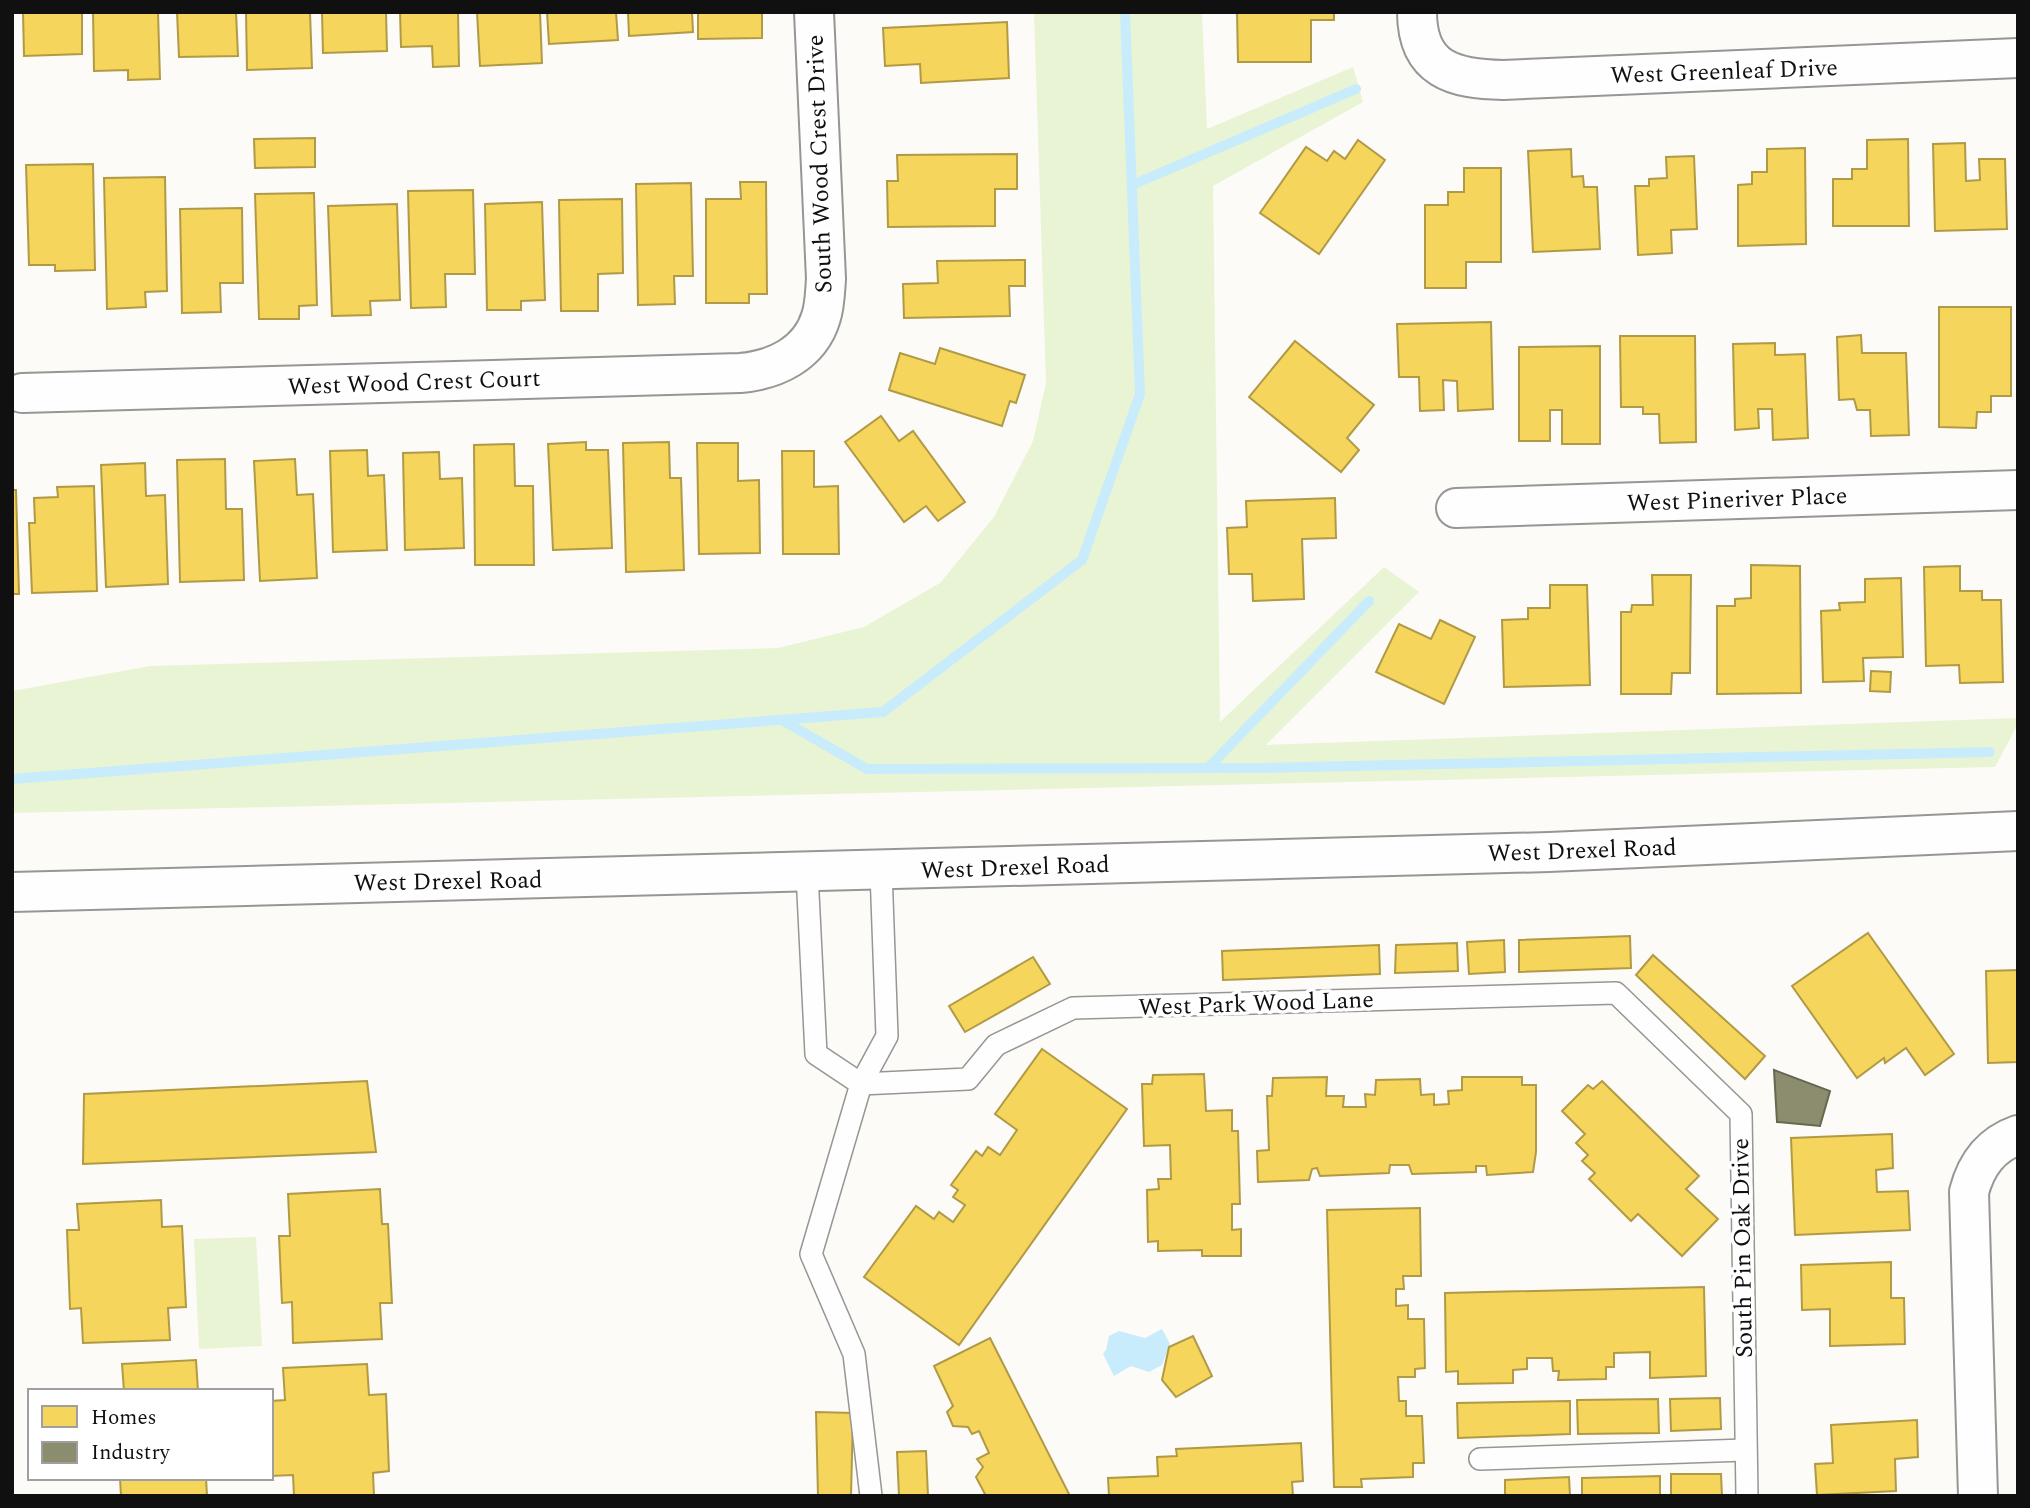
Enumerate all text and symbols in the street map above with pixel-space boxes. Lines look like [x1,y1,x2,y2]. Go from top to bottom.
street label: South Wood Crest Drive [797,34,843,294]
street label: West Greenleaf Drive [1610,50,1838,94]
street label: West Wood Crest Court [287,361,541,405]
street label: West Pineriver Place [1626,478,1848,522]
street label: West Drexel Road [1487,830,1677,872]
street label: West Drexel Road [920,847,1110,889]
street label: West Drexel Road [353,862,543,902]
street label: West Park Wood Lane [1138,982,1375,1026]
street label: South Pin Oak Drive [1723,1138,1763,1358]
legend [28,1389,273,1480]
text: Homes [91,1402,157,1434]
text: Industry [91,1437,171,1469]

